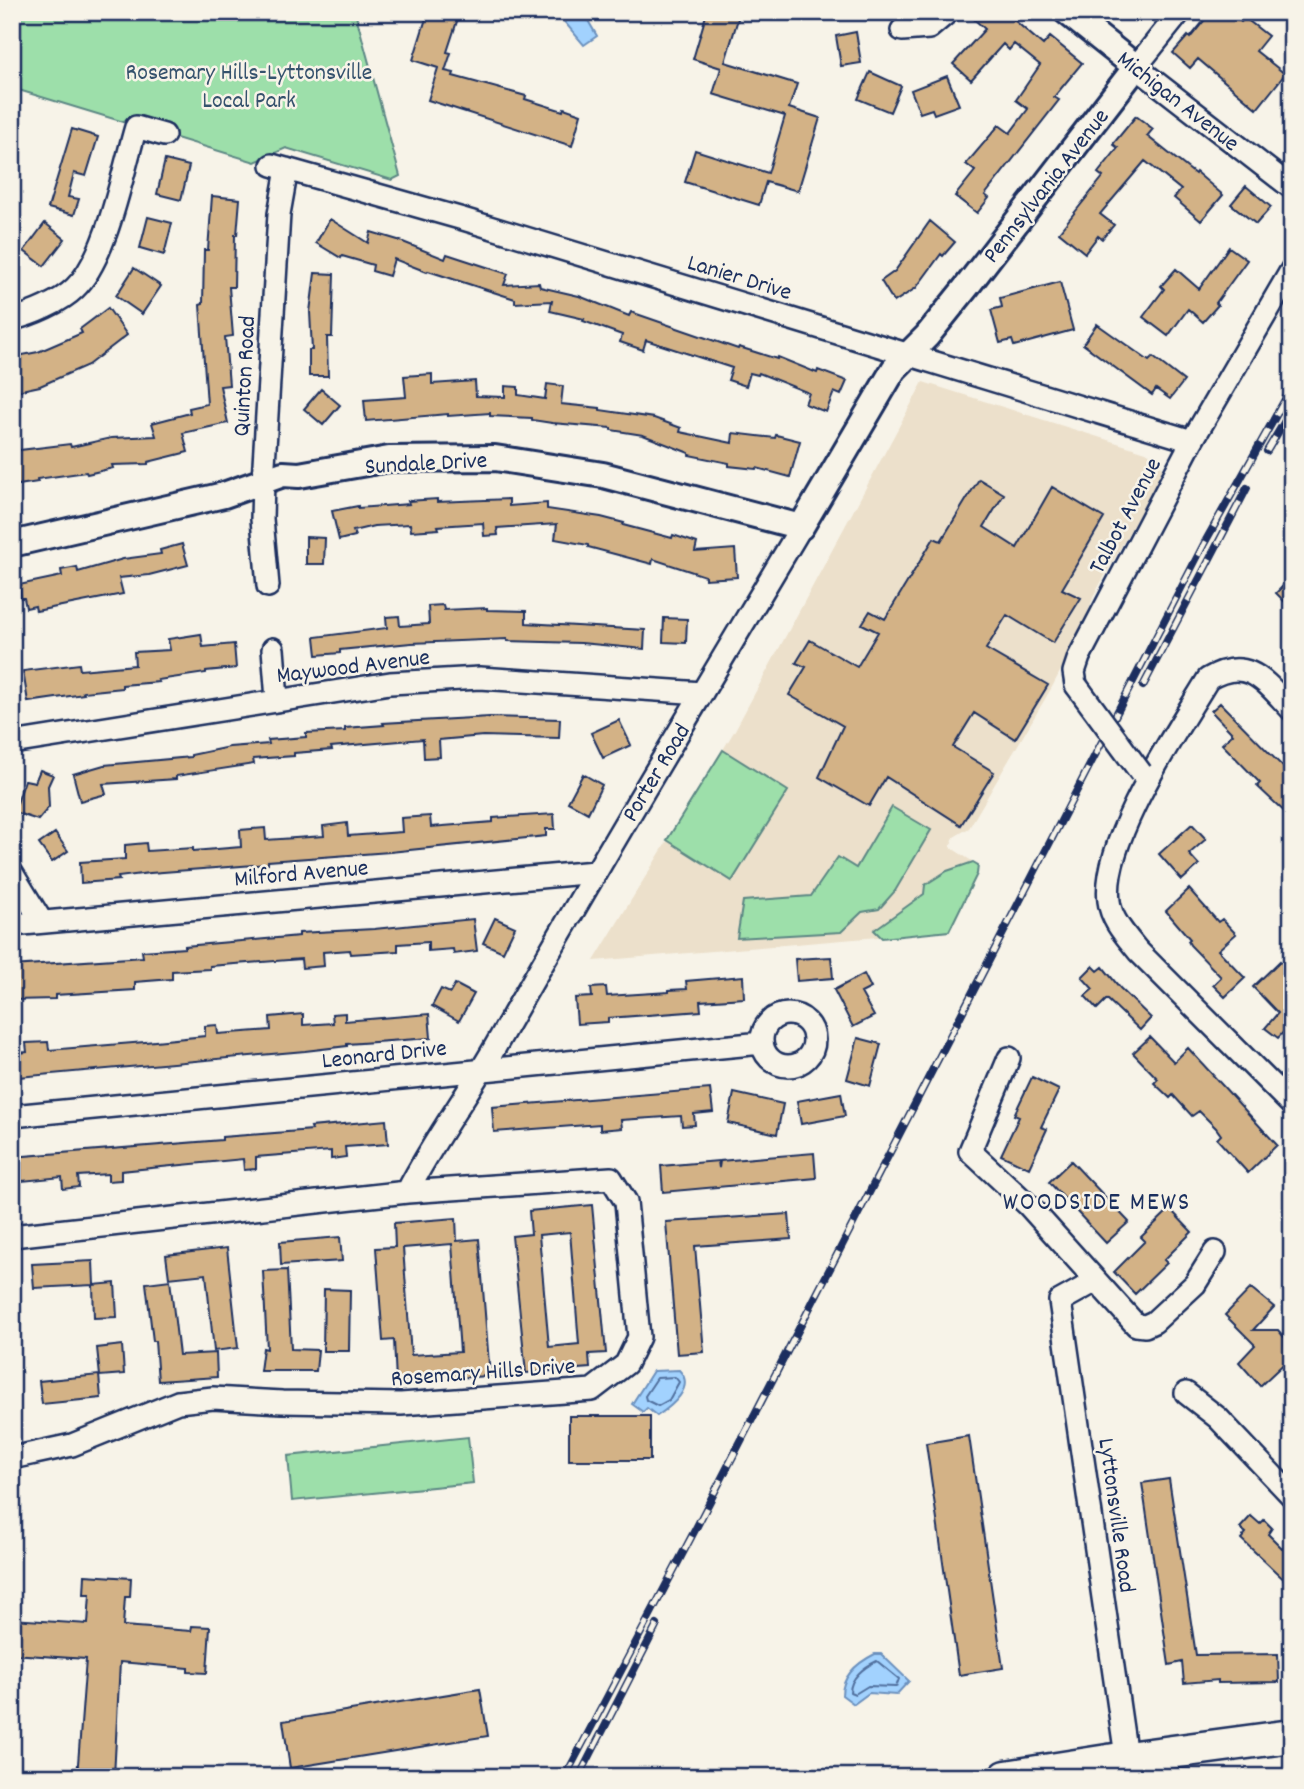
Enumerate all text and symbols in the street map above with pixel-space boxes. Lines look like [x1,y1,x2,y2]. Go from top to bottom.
street label: Michigan Avenue [1109,44,1246,161]
park label: Rosemary Hills-Lyttonsville Local Park [126,57,372,119]
street label: Pennsylvania Avenue [976,102,1119,272]
street label: Lanier Drive [683,247,796,311]
street label: Quinton Road [226,315,266,437]
street label: Sundale Drive [364,445,488,485]
street label: Talbot Avenue [1082,452,1172,581]
street label: Maywood Avenue [275,642,432,694]
street label: Porter Road [615,718,700,829]
street label: Milford Avenue [233,852,370,898]
street label: Leonard Drive [320,1033,448,1079]
district label: WOODSIDE MEWS [1003,1185,1191,1222]
street label: Rosemary Hills Drive [390,1351,577,1397]
street label: Lyttonsville Road [1087,1436,1143,1595]

